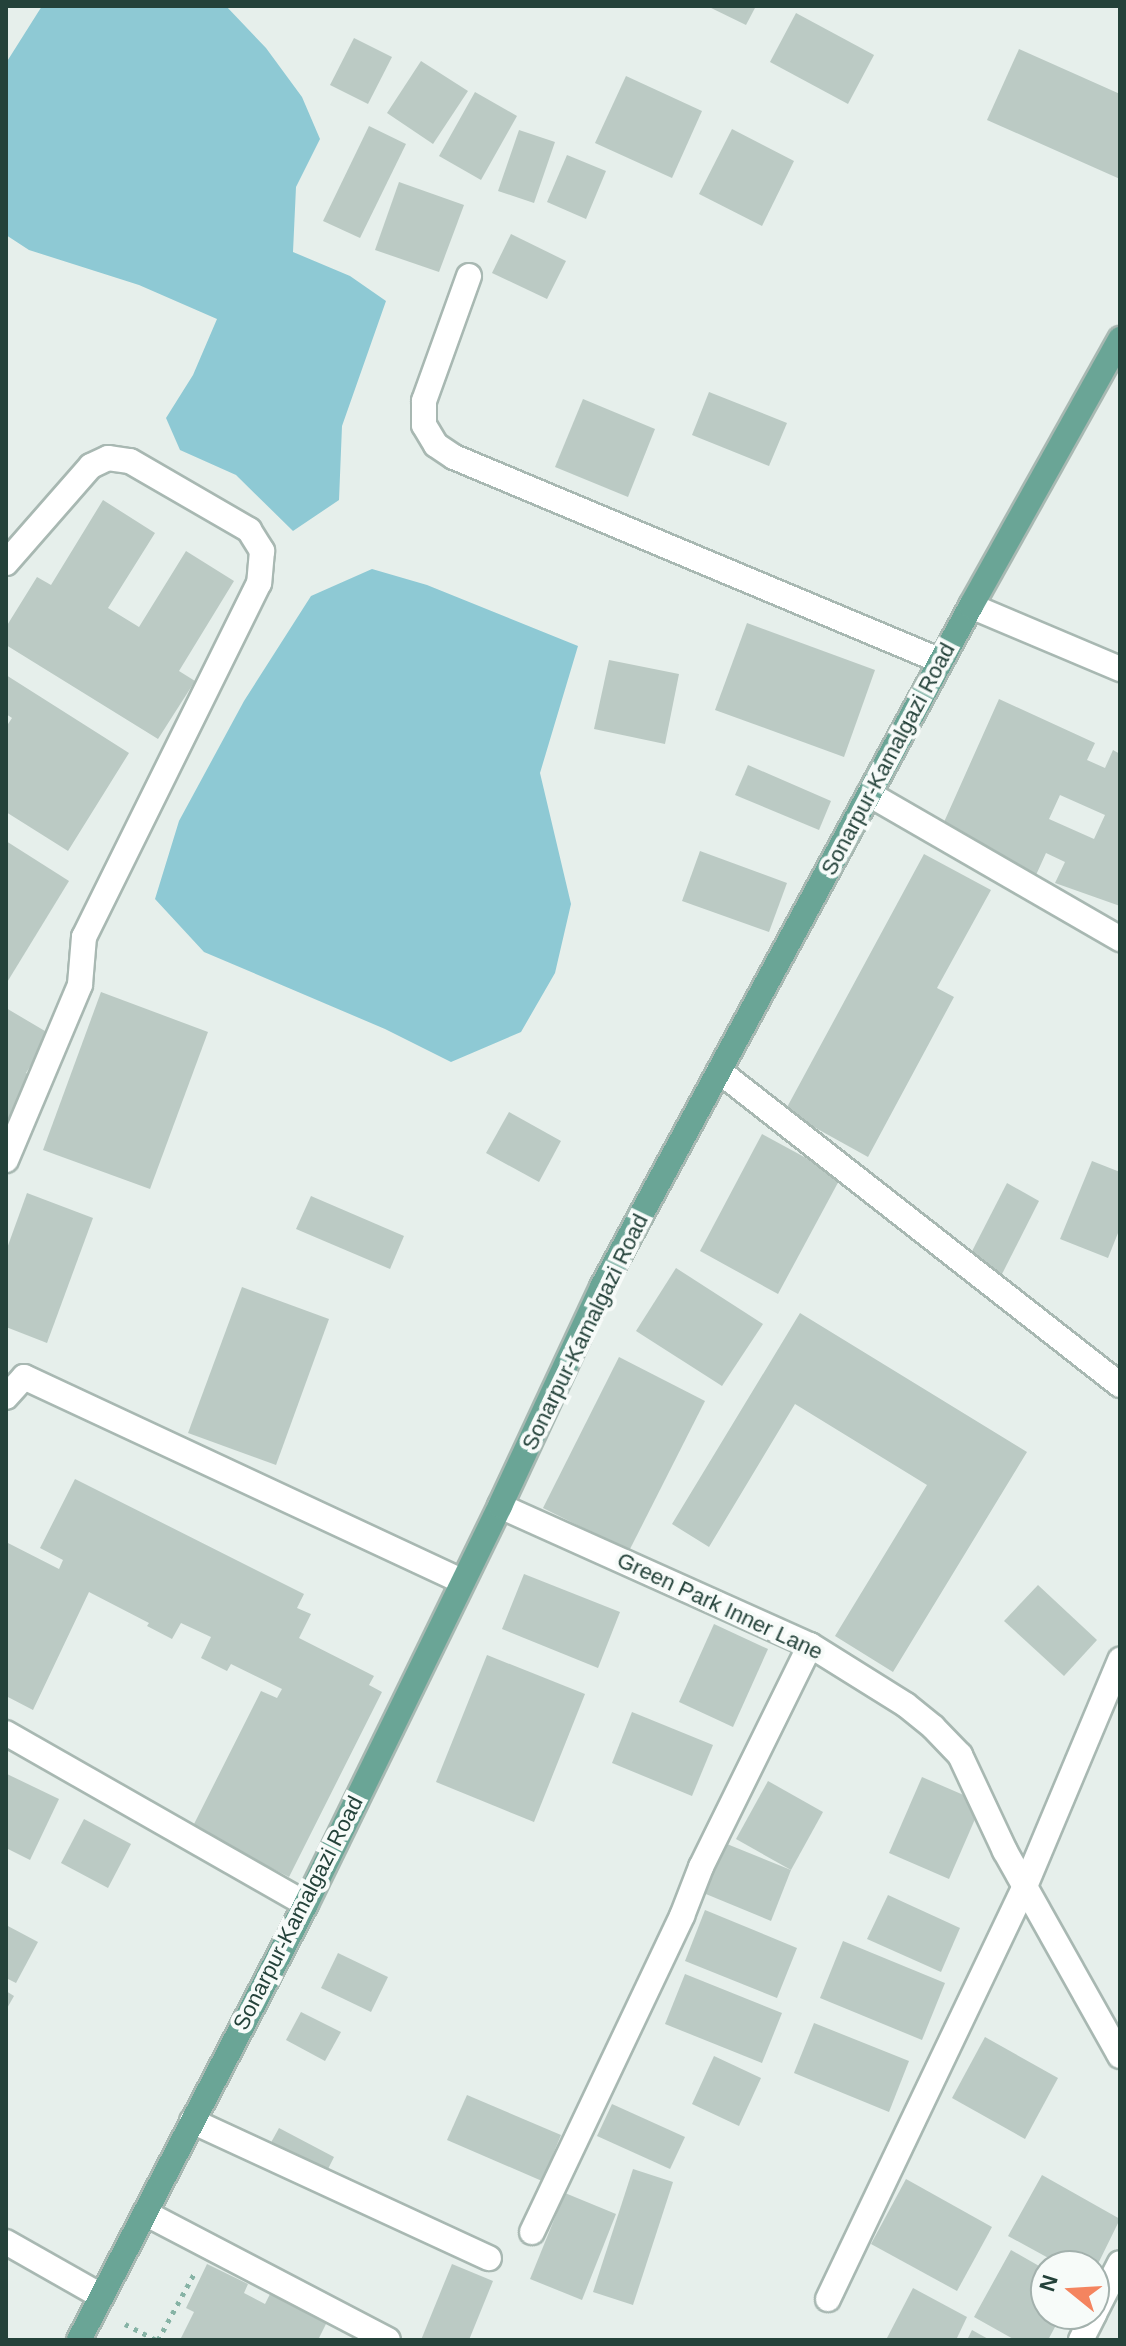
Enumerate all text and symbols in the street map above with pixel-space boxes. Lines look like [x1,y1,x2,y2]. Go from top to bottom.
street label: Sonarpur-Kamalgazi Road [815,638,961,880]
street label: Sonarpur-Kamalgazi Road [516,1210,654,1454]
street label: Green Park Inner Lane [613,1547,827,1665]
street label: Sonarpur-Kamalgazi Road [227,1792,369,2034]
north arrow [1030,2250,1110,2330]
text: N [1034,2272,1063,2294]

